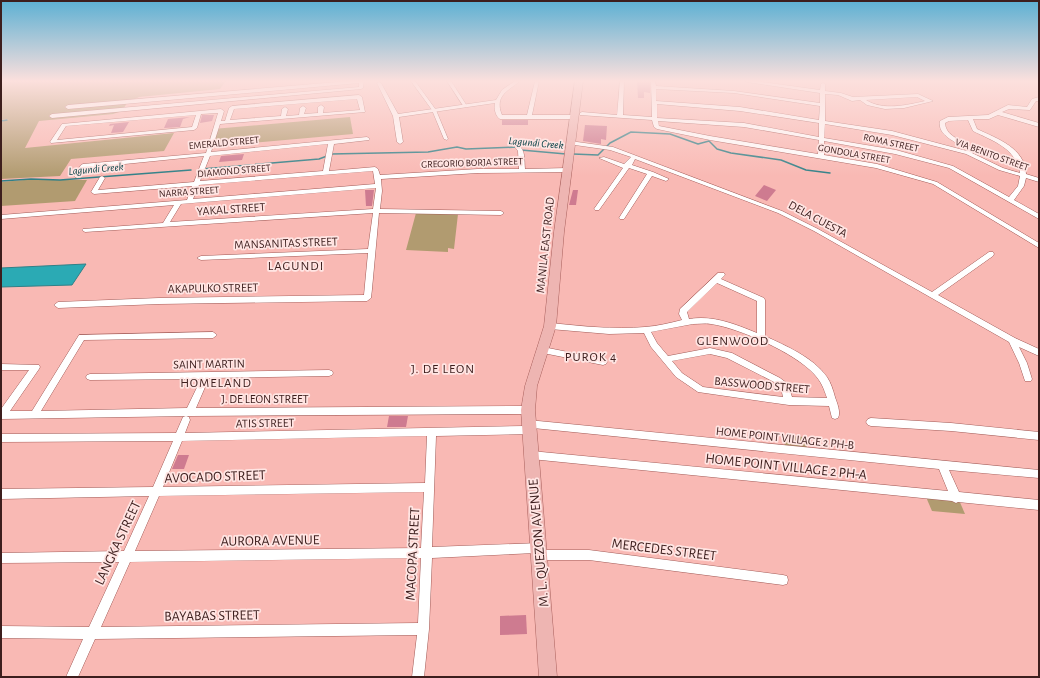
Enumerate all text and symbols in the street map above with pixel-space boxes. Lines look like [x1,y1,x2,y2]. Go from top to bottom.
street label: ROMA STREET [862,132,920,154]
street label: EMERALD STREET [188,135,260,151]
water label: Lagundi Creek [508,135,564,151]
street label: VIA BENITO STREET [954,137,1030,173]
street label: GONDOLA STREET [817,143,891,165]
street label: GREGORIO BORJA STREET [421,156,523,170]
water label: Lagundi Creek [68,161,124,177]
street label: DIAMOND STREET [197,163,271,179]
street label: NARRA STREET [158,185,220,199]
street label: MANILA EAST ROAD [534,196,556,294]
street label: DELA CUESTA [787,199,849,239]
street label: YAKAL STREET [196,201,266,217]
street label: MANSANITAS STREET [234,235,338,251]
district label: LAGUNDI [268,260,324,273]
street label: AKAPULKO STREET [168,281,258,295]
district label: GLENWOOD [697,335,769,348]
district label: PUROK 4 [565,351,617,364]
street label: SAINT MARTIN [173,357,245,371]
district label: J. DE LEON [411,363,475,376]
street label: BASSWOOD STREET [714,375,810,395]
district label: HOMELAND [180,377,252,390]
street label: J. DE LEON STREET [221,393,309,405]
street label: ATIS STREET [236,416,294,430]
street label: HOME POINT VILLAGE 2 PH-B [715,425,855,451]
street label: HOME POINT VILLAGE 2 PH-A [705,452,867,482]
street label: AVOCADO STREET [164,468,266,486]
street label: M. L. QUEZON AVENUE [526,478,552,607]
street label: LANGKA STREET [92,499,144,587]
street label: MACOPA STREET [404,507,422,601]
street label: AURORA AVENUE [220,533,320,549]
street label: MERCEDES STREET [611,537,717,563]
street label: BAYABAS STREET [164,608,260,624]

